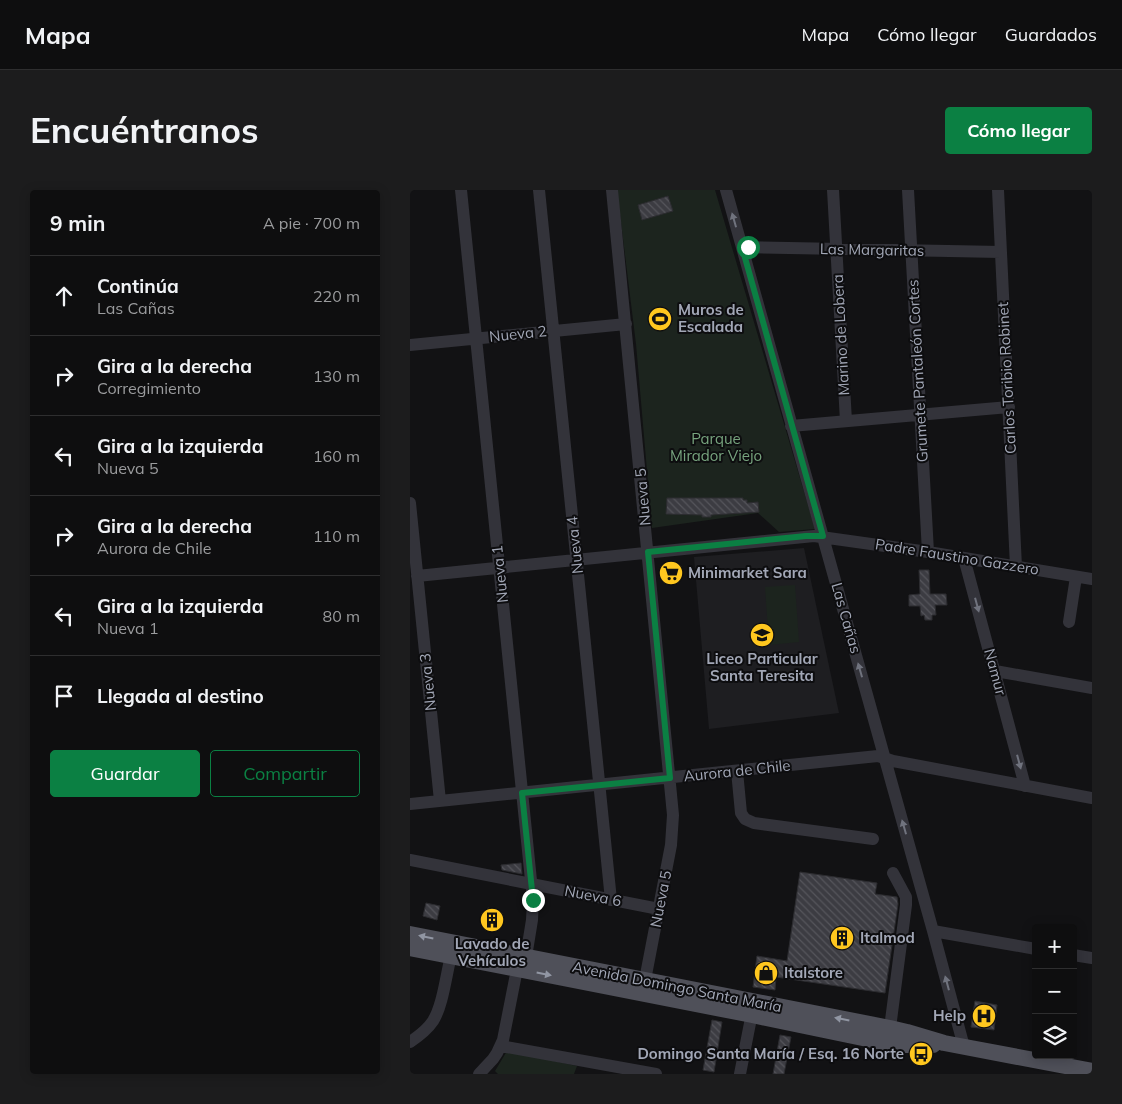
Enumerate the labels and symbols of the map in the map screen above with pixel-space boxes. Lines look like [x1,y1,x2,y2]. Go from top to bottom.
one-way arrow [730,212,738,227]
route start [737,236,760,259]
street label: Las Margaritas [820,239,924,260]
street label: Marino de Lobera [828,274,853,396]
street label: Grumete Pantaleón Cortes [903,279,932,463]
place label: Muros de Escalada [678,300,744,336]
street label: Carlos Toribio Robinet [993,302,1020,454]
sports icon: Muros de Escalada [647,306,673,332]
street label: Nueva 2 [488,321,548,346]
park label: Parque Mirador Viejo [670,429,762,465]
street label: Nueva 5 [631,467,654,527]
street label: Nueva 4 [562,515,587,575]
street label: Padre Faustino Gazzero [874,534,1040,579]
street label: Nueva 1 [487,544,512,604]
supermarket icon: Minimarket Sara [658,560,684,586]
place label: Minimarket Sara [688,563,807,582]
street label: Las Cañas [827,580,866,655]
one-way arrow [973,597,981,612]
school or university icon: Liceo Particular Santa Teresita [749,622,775,648]
street label: Namur [980,646,1011,698]
place label: Liceo Particular Santa Teresita [706,649,818,685]
street label: Nueva 3 [415,652,440,712]
one-way arrow [856,663,864,678]
one-way arrow [1015,754,1023,769]
street label: Aurora de Chile [683,755,791,786]
one-way arrow [899,819,907,834]
street label: Nueva 5 [646,869,675,929]
street label: Nueva 6 [563,881,623,910]
route end [522,889,545,912]
building icon: Lavado de Vehículos [479,907,505,933]
building icon: Italmod [829,925,855,951]
place label: Italmod [860,928,915,947]
one-way arrow [419,933,434,941]
place label: Lavado de Vehículos [455,934,529,970]
street label: Avenida Domingo Santa María [571,957,783,1016]
shop icon: Italstore [753,960,779,986]
place label: Italstore [784,963,843,982]
one-way arrow [536,971,552,979]
one-way arrow [943,976,951,991]
hospital icon: Help [971,1003,997,1029]
place label: Help [933,1006,966,1025]
one-way arrow [834,1014,850,1022]
bus stop icon: Domingo Santa María / Esq. 16 Norte [908,1041,934,1067]
place label: Domingo Santa María / Esq. 16 Norte [637,1044,904,1063]

